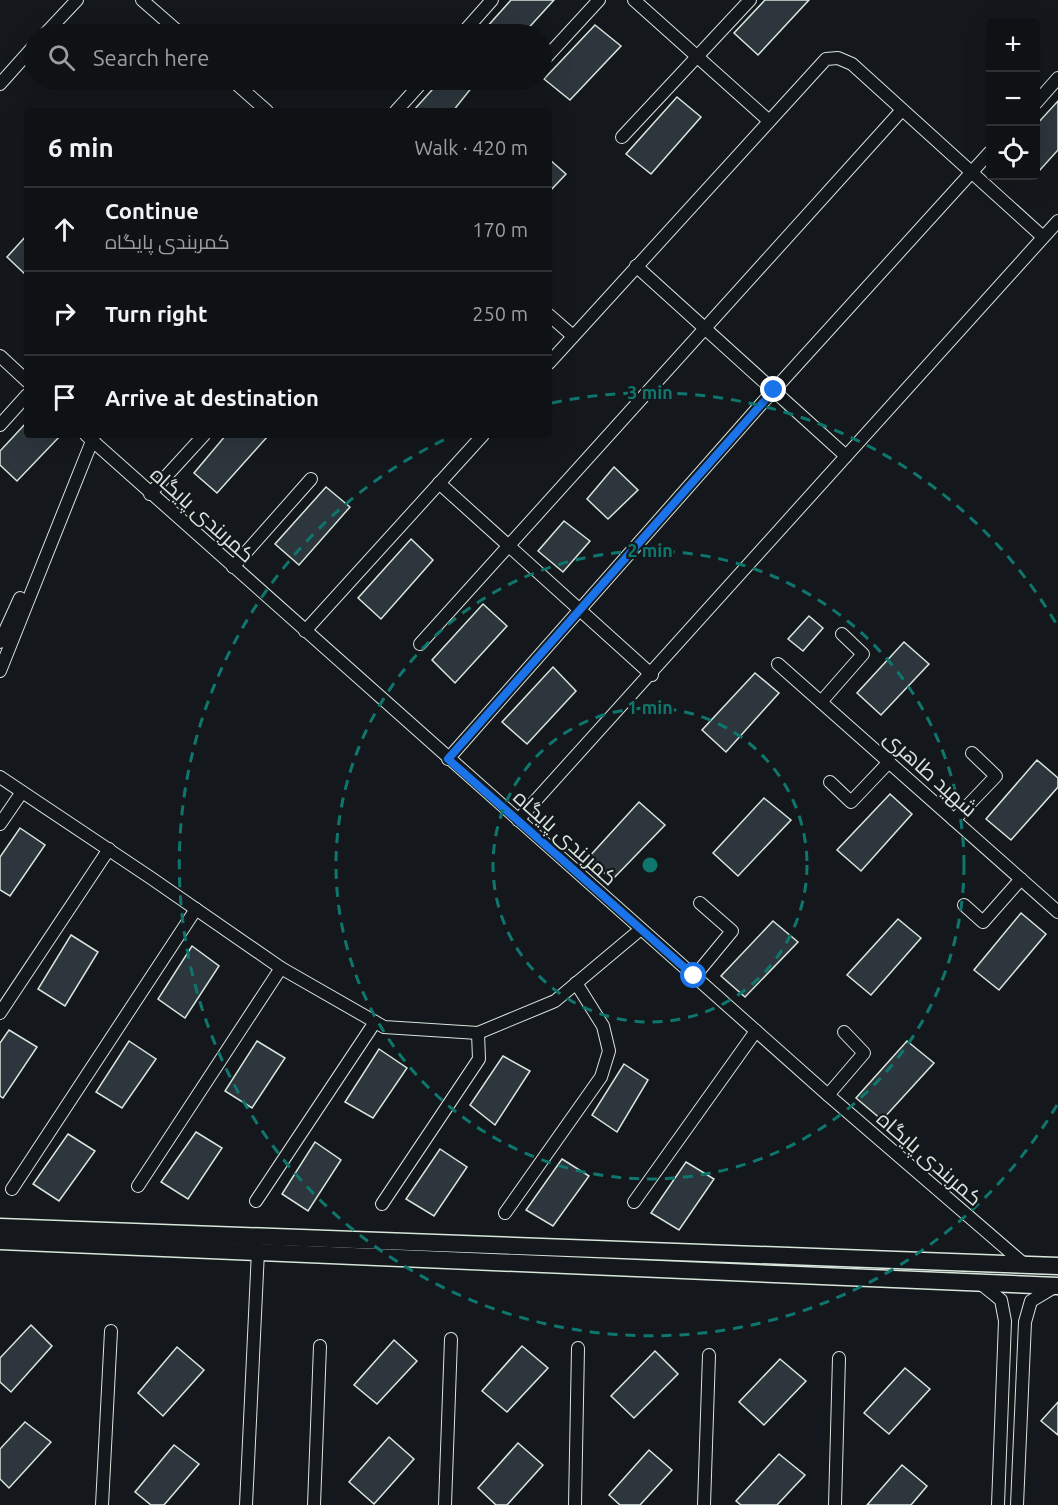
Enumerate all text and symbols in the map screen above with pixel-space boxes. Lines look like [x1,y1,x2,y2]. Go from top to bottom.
map controls [986,18,1040,180]
button: + [986,18,1040,72]
search box [24,24,552,90]
icon: search [45,41,78,74]
text: Search here [93,45,209,70]
button: − [986,72,1040,126]
button: locate [986,126,1040,180]
text: 6 min [48,133,114,162]
text: Walk · 420 m [415,136,528,159]
text: Continue [105,198,199,223]
icon: ahead [48,213,81,246]
text: 170 m [472,218,528,241]
text: کمربندی پایگاه [105,230,230,253]
icon: right [48,297,81,330]
text: Turn right [105,301,207,326]
text: 250 m [472,302,528,325]
route end [760,376,786,402]
icon: arrive [48,381,81,414]
text: 3 min [627,382,673,402]
text: Arrive at destination [105,385,319,410]
street label: کمربندی پایگاه [144,461,260,569]
text: 2 min [627,540,673,560]
text: 1 min [627,697,673,717]
street label: شهید طاهری [878,725,983,823]
street label: کمربندی پایگاه [507,784,623,892]
centre of rings [640,855,660,875]
route start [680,962,706,988]
street label: کمربندی پایگاه [871,1106,987,1212]

